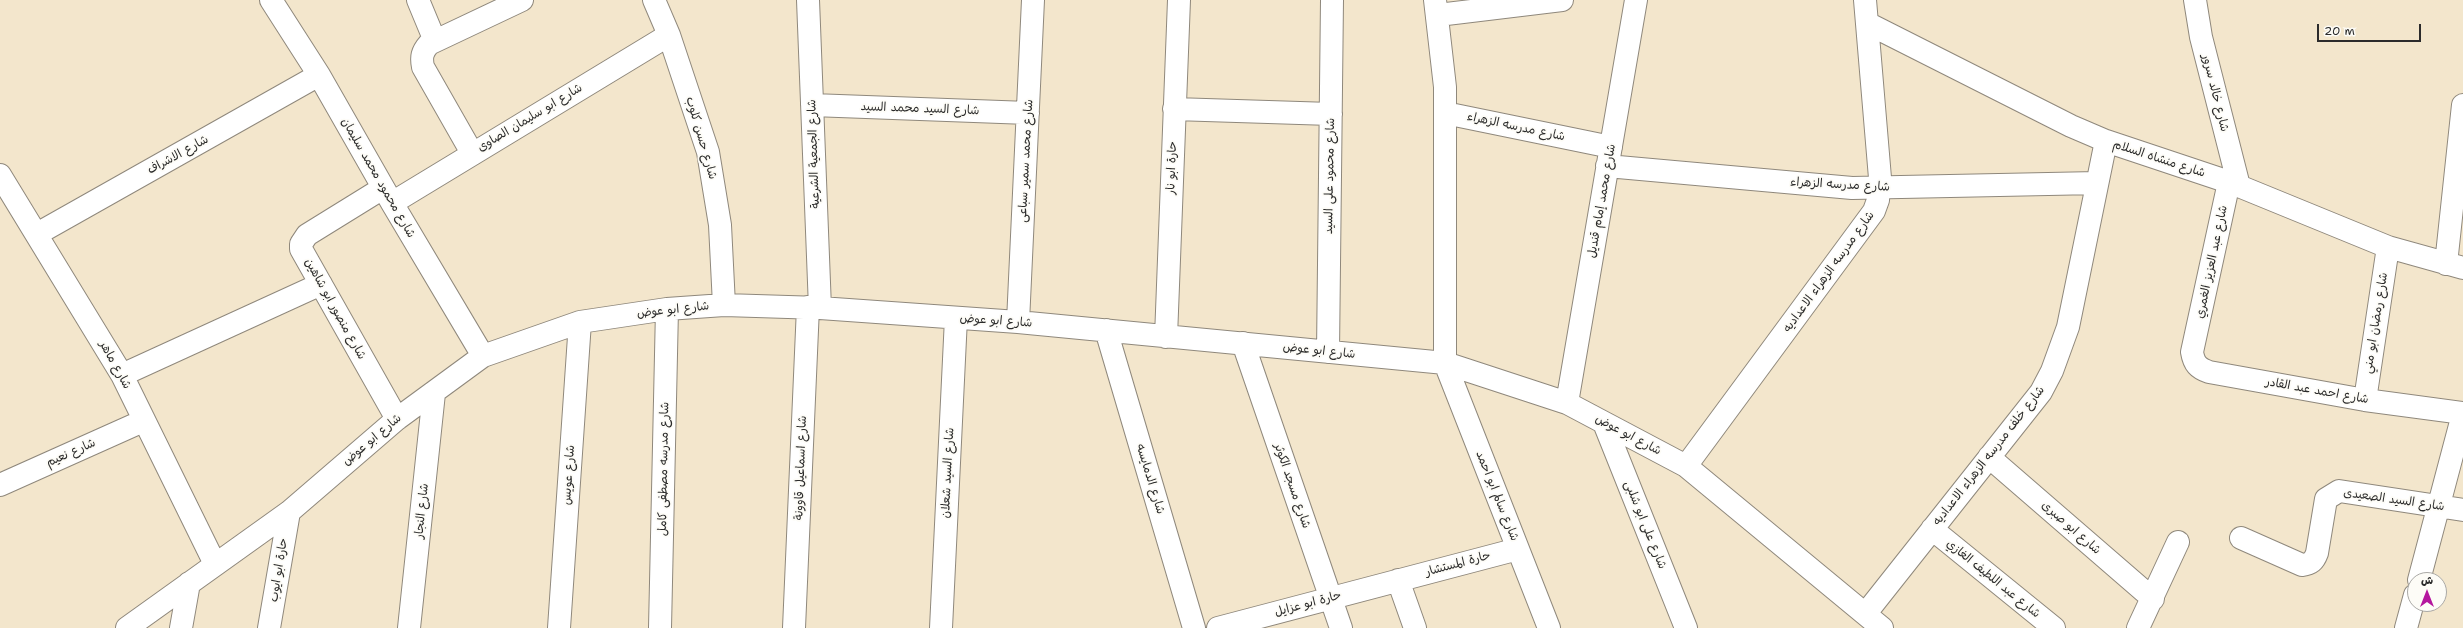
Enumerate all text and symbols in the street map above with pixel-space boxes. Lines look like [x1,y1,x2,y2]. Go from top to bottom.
scale bar [2319,16,2423,42]
text: 20 m [2324,23,2355,39]
street label: شارع خالد سرور [2198,53,2232,133]
street label: شارع ابو سليمان الصاوى [475,81,585,155]
street label: شارع حسن كلوب [682,95,720,181]
street label: شارع الجمعية الشرعية [805,99,823,209]
street label: شارع محمد سمير سباعى [1016,99,1036,223]
street label: شارع السيد محمد السيد [860,100,980,118]
street label: شارع مدرسه الزهراء [1466,110,1566,144]
street label: شارع محمود محمد سليمان [338,116,418,240]
street label: شارع محمود على السيد [1322,118,1338,234]
street label: شارع الاشراف [145,132,211,178]
street label: شارع منشاه السلام [2111,137,2207,181]
street label: حارة ابو نار [1164,141,1180,195]
street label: شارع محمد إمام قنديل [1585,143,1619,259]
street label: شارع مدرسه الزهراء [1790,175,1890,195]
street label: شارع عبد العزيز الغمري [2193,204,2231,320]
street label: شارع مدرسه الزهراء الاعداديه [1780,209,1878,335]
street label: شارع منصور ابو شاهين [301,256,369,362]
street label: شارع رمضان ابو مني [2361,271,2391,375]
street label: شارع ابو عوض [636,299,710,321]
street label: شارع ابو عوض [959,311,1033,331]
street label: شارع ماهر [96,338,134,392]
street label: شارع ابو عوض [1282,340,1356,362]
street label: شارع احمد عبد القادر [2264,375,2370,407]
street label: شارع خلف مدرسه الزهراء الاعداديه [1930,383,2048,529]
street label: شارع مدرسه مصطفى كامل [656,402,672,536]
street label: شارع ابو عوض [339,411,405,469]
street label: شارع ابو عوض [1592,412,1664,458]
street label: شارع اسماعيل قاوونة [792,415,810,521]
street label: شارع السيد شعلان [938,427,958,519]
street label: شارع نعيم [44,436,98,470]
street label: شارع الدمايسه [1133,442,1167,516]
street label: شارع مسجد الكوثر [1271,442,1313,530]
street label: شارع عويس [560,445,578,505]
street label: شارع سالم ابو احمد [1472,449,1522,543]
street label: شارع على ابو شلبى [1621,479,1669,571]
street label: شارع النجار [412,483,432,539]
street label: شارع السيد الصعيدى [2343,486,2445,514]
street label: شارع ابو صبرى [2038,498,2104,558]
street label: حارة ابو ايوب [267,537,291,603]
street label: شارع عبد اللطيف الغازي [1943,537,2043,621]
street label: حارة المستشار [1424,548,1492,580]
north arrow [2407,572,2447,612]
text: ش [2421,573,2433,588]
street label: حارة ابو عزايل [1273,588,1343,620]

